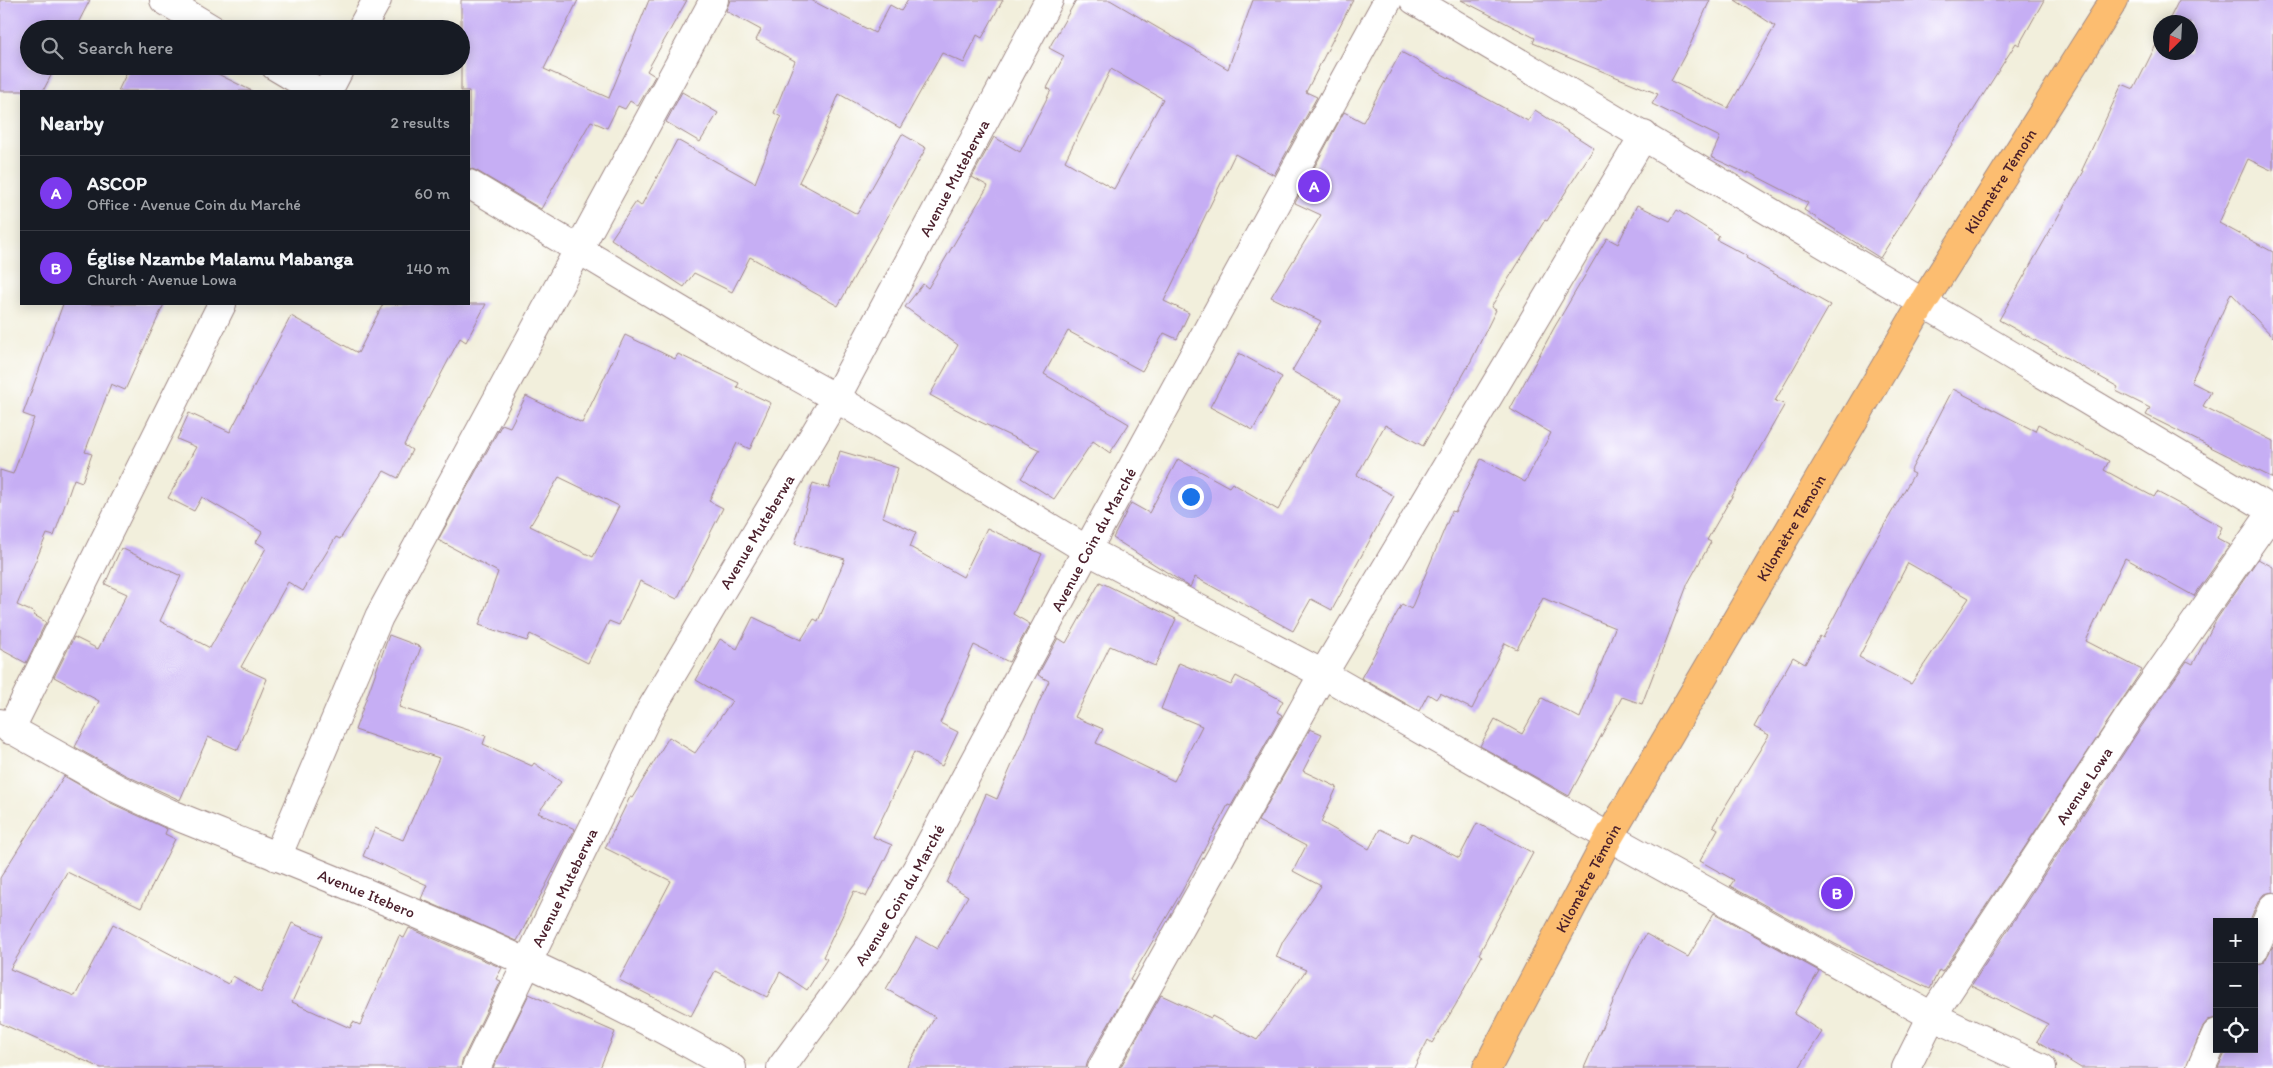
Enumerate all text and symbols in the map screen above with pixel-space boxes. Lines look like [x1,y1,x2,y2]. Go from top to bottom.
north arrow [2153,15,2198,60]
search box [20,20,470,75]
icon: search [38,34,66,62]
text: Search here [78,36,173,59]
text: Nearby [40,110,104,135]
text: 2 results [390,113,450,132]
street label: Avenue Muteberwa [915,115,993,240]
street label: Kilomètre Témoin [1960,125,2040,237]
pin: A [1298,167,1330,205]
text: ASCOP [87,172,147,195]
text: A [51,184,61,203]
text: 60 m [415,184,450,203]
text: Office · Avenue Coin du Marché [87,195,301,214]
text: Église Nzambe Malamu Mabanga [87,247,353,270]
text: B [51,259,61,278]
text: 140 m [406,259,450,278]
text: Church · Avenue Lowa [87,270,237,289]
street label: Avenue Coin du Marché [1047,464,1140,615]
street label: Avenue Muteberwa [715,470,798,592]
street label: Kilomètre Témoin [1752,471,1829,584]
your location [1178,484,1204,510]
street label: Avenue Lowa [2051,743,2116,828]
street label: Kilomètre Témoin [1551,820,1624,936]
street label: Avenue Coin du Marché [850,821,948,969]
street label: Avenue Muteberwa [527,824,601,950]
street label: Avenue Itebero [315,865,418,922]
pin: B [1821,874,1853,912]
map controls [2213,918,2258,1053]
button: + [2213,918,2258,963]
button: − [2213,963,2258,1008]
button: locate [2213,1008,2258,1053]

